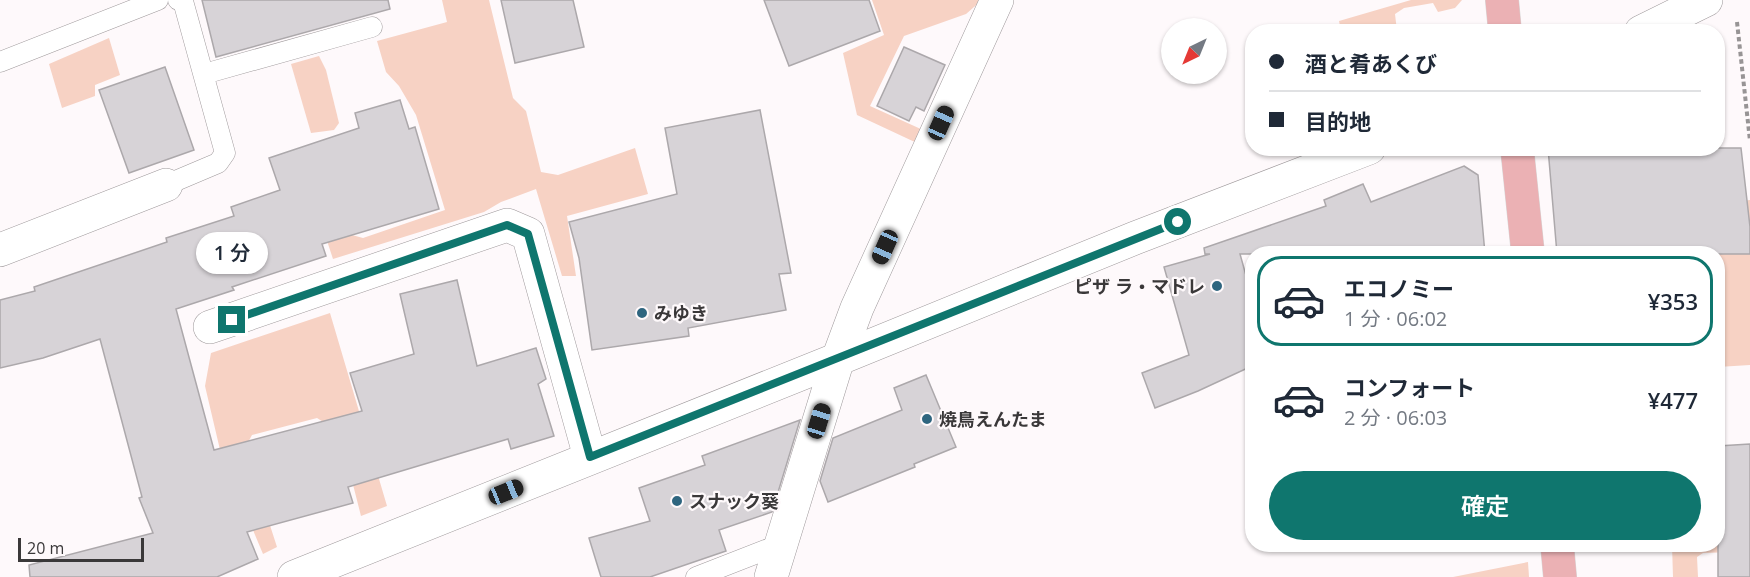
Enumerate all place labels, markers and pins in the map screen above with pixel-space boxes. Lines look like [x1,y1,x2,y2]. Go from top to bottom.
place label: ピザ ラ・マドレ [1074,274,1205,298]
marker: ピザ ラ・マドレ [1210,279,1224,293]
place label: みゆき [654,301,708,325]
marker: みゆき [635,306,649,320]
place label: 焼鳥えんたま [939,407,1046,431]
marker: 焼鳥えんたま [920,412,934,426]
place label: スナック葵 [689,489,779,513]
marker: スナック葵 [670,494,684,508]

